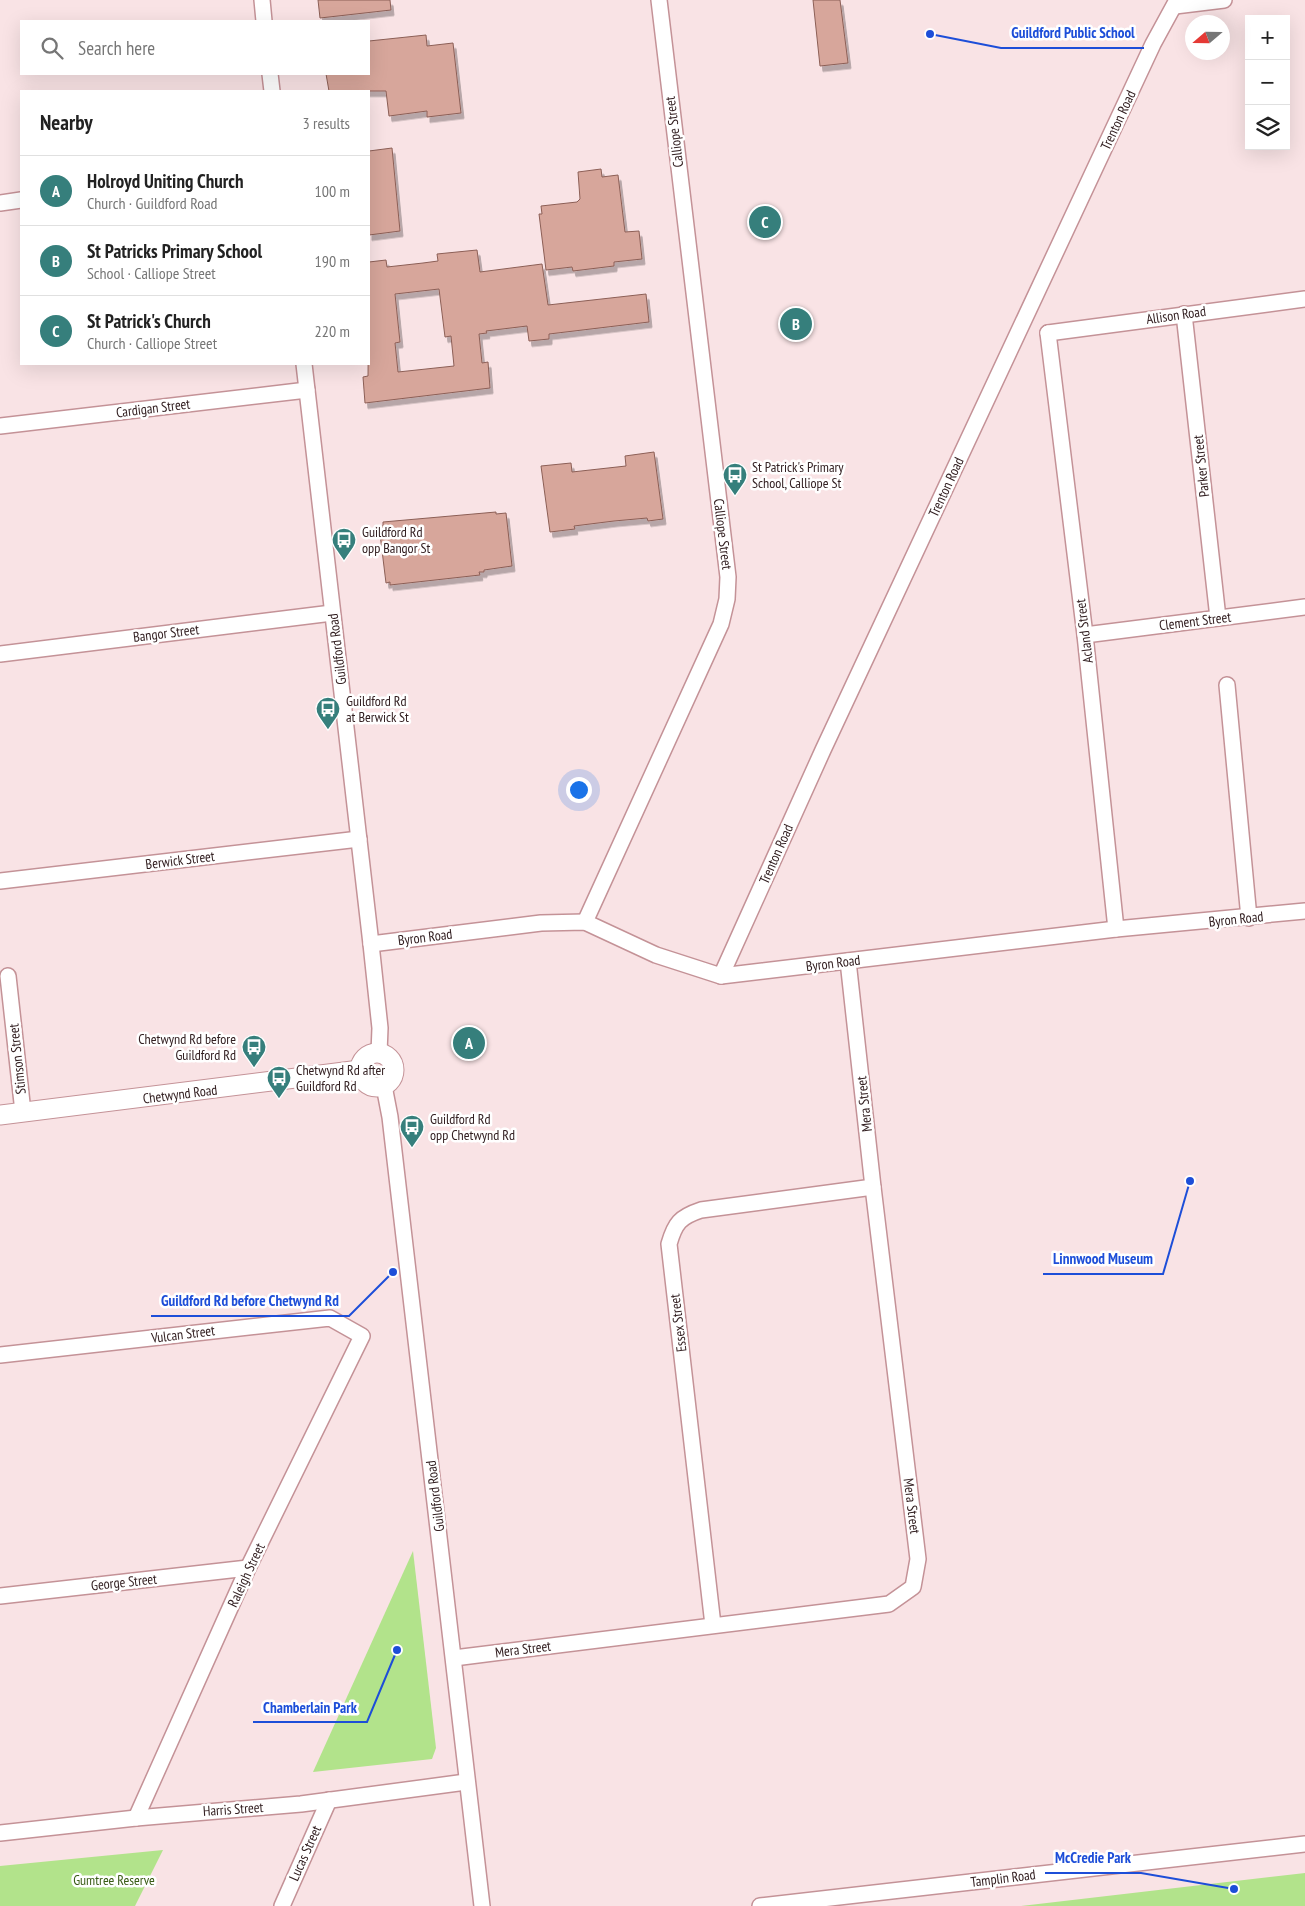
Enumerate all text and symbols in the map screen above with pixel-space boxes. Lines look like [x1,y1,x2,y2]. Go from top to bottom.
north arrow [1185,15,1230,60]
map controls [1245,15,1290,150]
button: + [1245,15,1290,60]
callout: Guildford Public School [1001,18,1144,48]
search box [20,20,370,75]
text: Guildford Public School [1011,23,1135,42]
icon: search [38,34,66,62]
text: Search here [78,36,155,60]
button: − [1245,60,1290,105]
street label: Trenton Road [1096,87,1140,153]
street label: Calliope Street [661,95,687,168]
button: layers [1245,105,1290,150]
text: Nearby [40,109,93,136]
text: 3 results [303,113,350,133]
text: Holroyd Uniting Church [87,169,243,193]
text: A [52,181,60,201]
text: 100 m [315,181,350,201]
text: Church · Guildford Road [87,193,217,213]
pin: C [749,203,781,241]
text: St Patricks Primary School [87,239,262,263]
text: B [52,251,60,271]
text: 190 m [315,251,350,271]
text: School · Calliope Street [87,263,216,283]
street label: Allison Road [1145,302,1207,328]
pin: B [780,305,812,343]
text: St Patrick's Church [87,309,211,333]
text: C [52,321,60,341]
text: 220 m [315,321,350,341]
text: Church · Calliope Street [87,333,217,353]
street label: Cardigan Street [115,395,191,421]
street label: Parker Street [1189,434,1213,498]
street label: Trenton Road [924,454,968,520]
place label: St Patrick's Primary School, Calliope St [752,458,844,492]
bus stop icon: St Patrick's Primary School, Calliope St [722,462,748,496]
street label: Calliope Street [710,498,736,571]
place label: Guildford Rd opp Bangor St [362,523,430,557]
bus stop icon: Guildford Rd opp Bangor St [331,527,357,561]
street label: Acland Street [1071,598,1097,664]
street label: Clement Street [1158,608,1232,634]
street label: Guildford Road [324,612,350,686]
street label: Bangor Street [132,620,200,646]
place label: Guildford Rd at Berwick St [346,692,409,726]
bus stop icon: Guildford Rd at Berwick St [315,696,341,730]
your location [566,777,592,803]
street label: Trenton Road [755,821,797,887]
street label: Berwick Street [144,847,216,873]
street label: Byron Road [1208,907,1264,931]
street label: Byron Road [397,925,453,949]
street label: Byron Road [805,951,861,975]
street label: Stimson Street [4,1023,30,1095]
pin: A [453,1024,485,1062]
place label: Chetwynd Rd before Guildford Rd [138,1030,236,1064]
bus stop icon: Chetwynd Rd before Guildford Rd [241,1034,267,1068]
place label: Chetwynd Rd after Guildford Rd [296,1061,385,1095]
bus stop icon: Chetwynd Rd after Guildford Rd [266,1065,292,1099]
street label: Mera Street [852,1075,876,1133]
street label: Chetwynd Road [142,1081,218,1107]
place label: Guildford Rd opp Chetwynd Rd [430,1110,515,1144]
bus stop icon: Guildford Rd opp Chetwynd Rd [399,1114,425,1148]
callout: Linnwood Museum [1043,1244,1163,1274]
text: Linnwood Museum [1053,1249,1153,1268]
callout: Guildford Rd before Chetwynd Rd [151,1286,349,1316]
text: Guildford Rd before Chetwynd Rd [161,1291,339,1310]
street label: Essex Street [665,1293,690,1353]
street label: Vulcan Street [149,1321,216,1347]
street label: Guildford Road [422,1459,448,1533]
street label: Mera Street [900,1477,924,1535]
street label: Raleigh Street [223,1540,269,1610]
street label: George Street [90,1570,158,1594]
street label: Mera Street [494,1637,552,1661]
callout: Chamberlain Park [253,1692,367,1722]
text: Chamberlain Park [263,1698,358,1717]
street label: Harris Street [202,1798,264,1820]
street label: Lucas Street [285,1822,325,1884]
callout: McCredie Park [1045,1843,1141,1873]
text: McCredie Park [1055,1848,1132,1867]
street label: Tamplin Road [970,1865,1036,1891]
park label: Gumtree Reserve [73,1871,155,1889]

